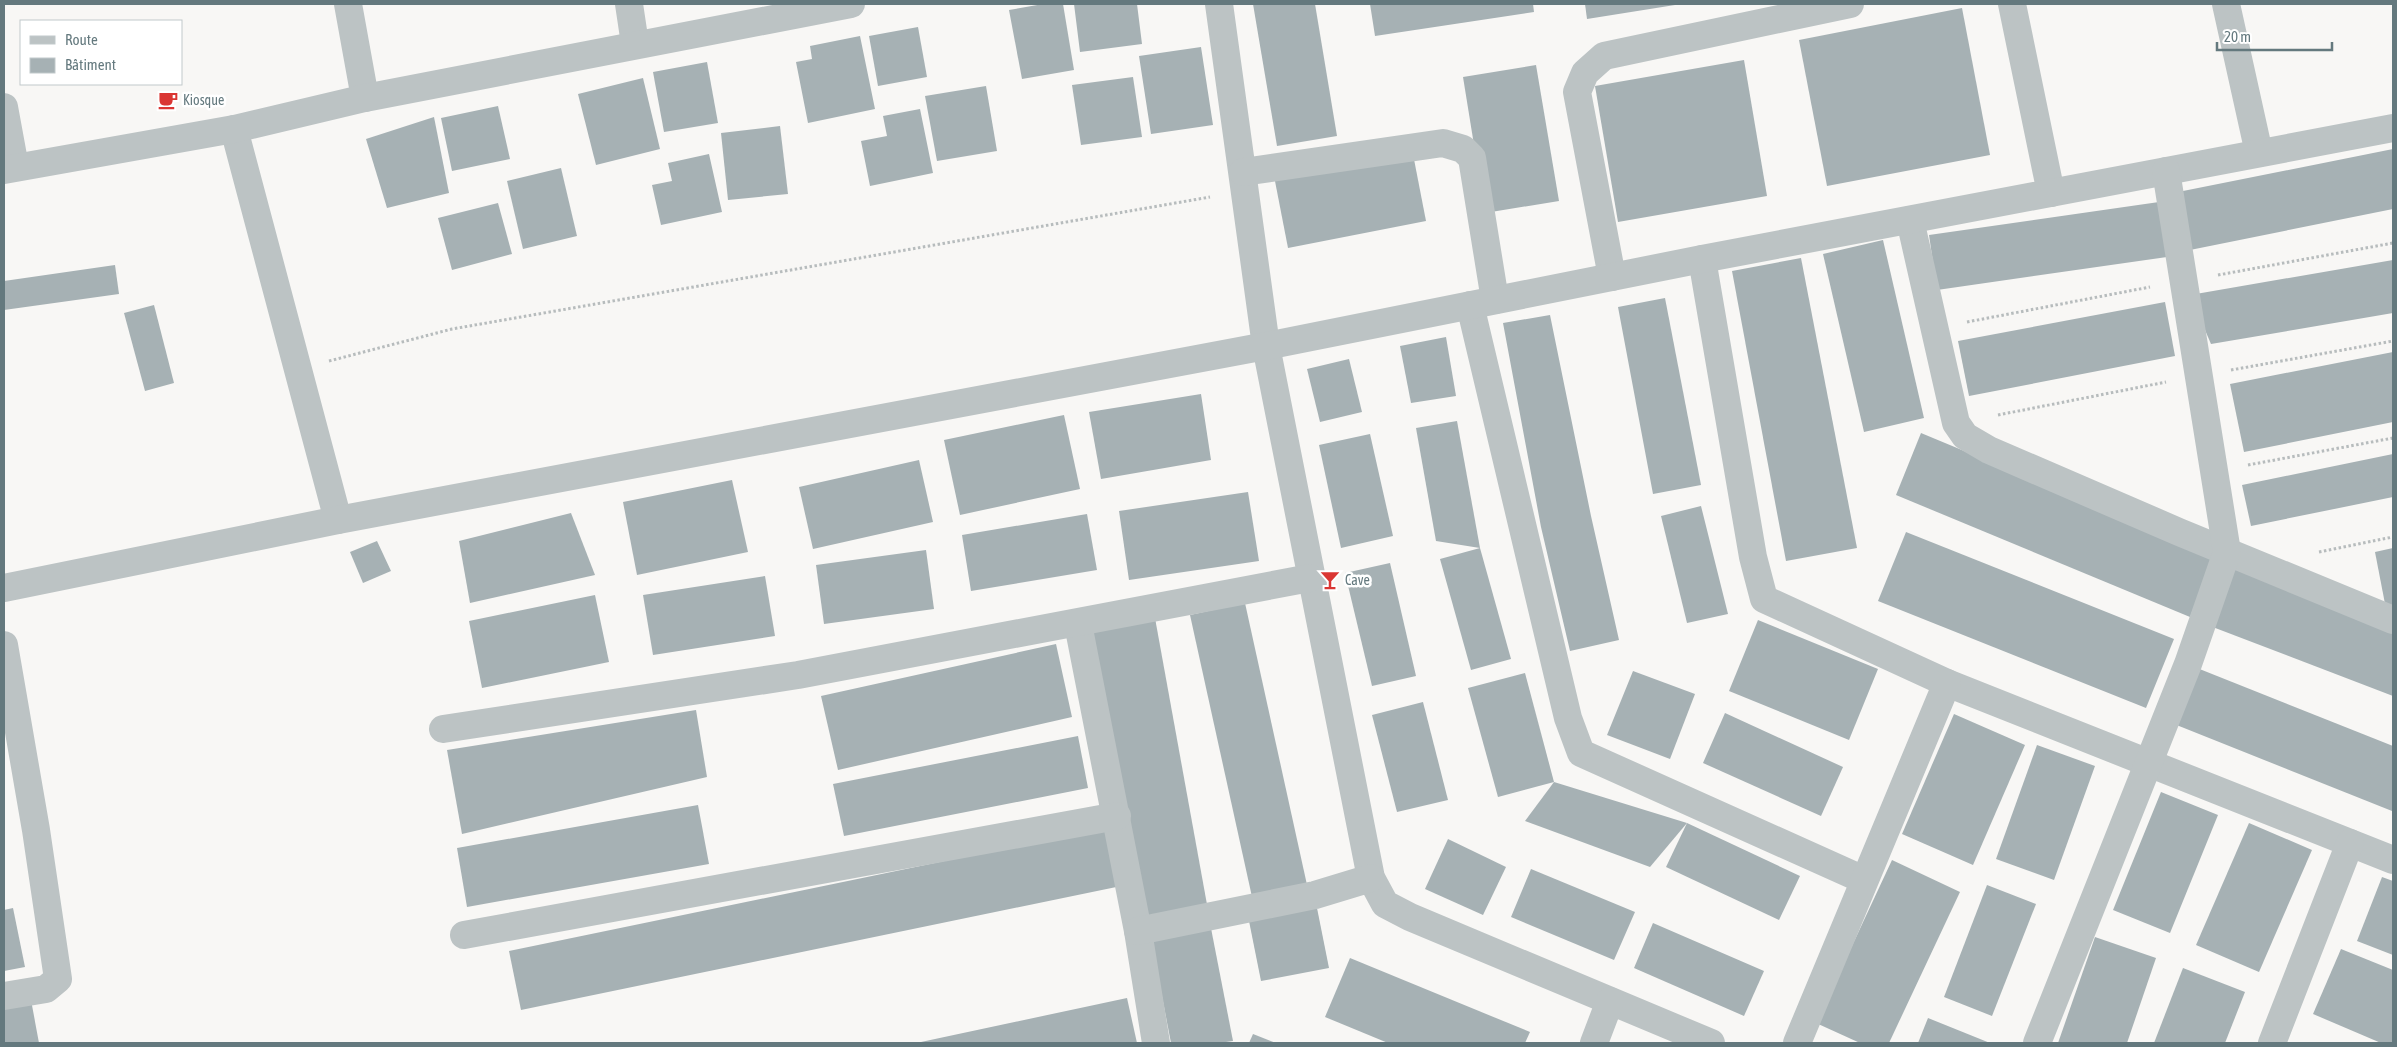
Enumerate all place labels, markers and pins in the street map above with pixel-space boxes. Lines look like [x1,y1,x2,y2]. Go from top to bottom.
cafe icon: Kiosque [157,89,179,111]
place label: Kiosque [183,92,224,108]
bar icon: Cave [1319,569,1341,591]
place label: Cave [1345,572,1370,588]

